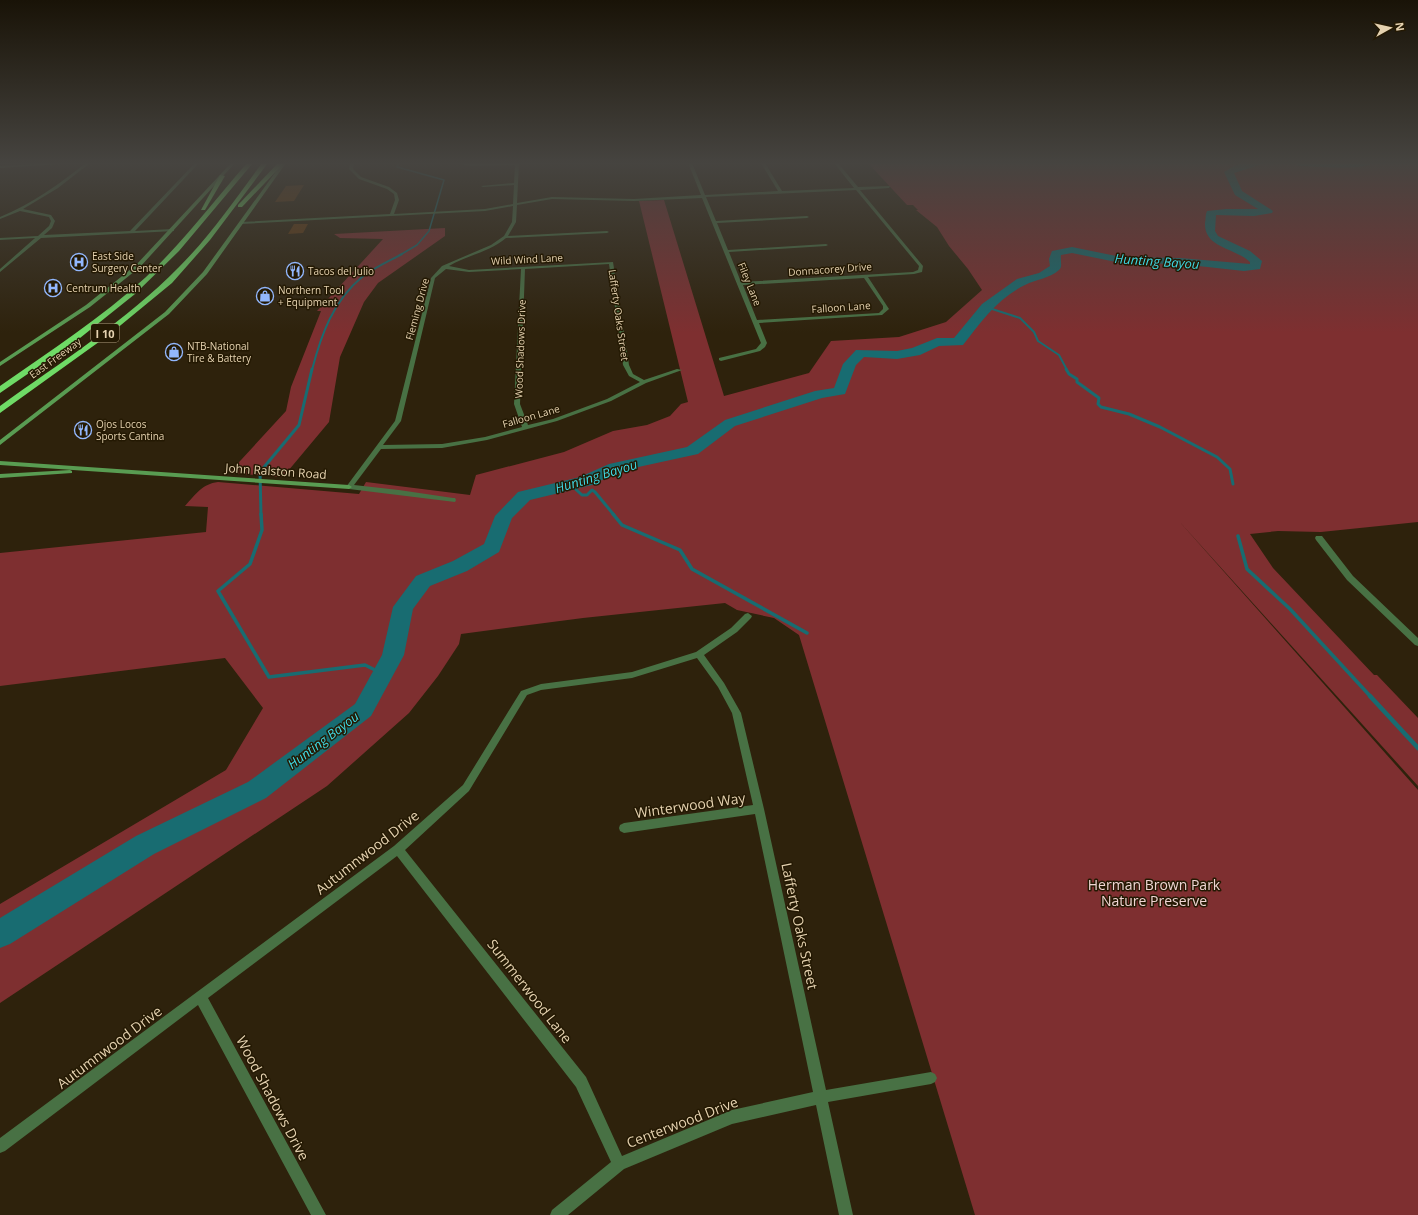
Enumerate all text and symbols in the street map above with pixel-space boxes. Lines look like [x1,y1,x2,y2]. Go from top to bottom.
north arrow [1370,8,1410,48]
text: N [1392,21,1408,32]
place label: East Side Surgery Center [92,249,162,275]
water label: Hunting Bayou [1114,249,1201,273]
street label: Wild Wind Lane [491,250,564,268]
hospital icon: East Side Surgery Center [69,252,89,272]
street label: Donnacorey Drive [788,259,873,279]
street label: Filey Lane [735,260,765,308]
restaurant icon: Tacos del Julio [285,261,305,281]
place label: Tacos del Julio [308,264,374,278]
street label: Lafferty Oaks Street [606,268,632,362]
street label: Fleming Drive [402,276,432,342]
hospital icon: Centrum Health [43,278,63,298]
place label: Centrum Health [66,281,140,295]
place label: Northern Tool + Equipment [278,283,344,309]
shop icon: Northern Tool + Equipment [255,286,275,306]
street label: Falloon Lane [811,298,871,316]
street label: Wood Shadows Drive [511,299,529,399]
road number: I 10 [91,324,119,342]
street label: East Freeway [26,334,85,382]
place label: NTB-National Tire & Battery [187,339,252,365]
shop icon: NTB-National Tire & Battery [164,342,184,362]
street label: Falloon Lane [501,401,562,431]
place label: Ojos Locos Sports Cantina [96,417,164,443]
restaurant icon: Ojos Locos Sports Cantina [73,420,93,440]
water label: Hunting Bayou [553,455,640,497]
street label: John Ralston Road [224,459,327,483]
water label: Hunting Bayou [284,707,363,773]
street label: Winterwood Way [634,788,747,822]
street label: Autumnwood Drive [311,805,423,898]
street label: Lafferty Oaks Street [777,861,823,991]
park label: Herman Brown Park Nature Preserve [1088,875,1221,910]
street label: Summerwood Lane [483,935,577,1047]
street label: Autumnwood Drive [53,1001,165,1093]
street label: Wood Shadows Drive [232,1032,314,1164]
street label: Centerwood Drive [624,1092,741,1152]

